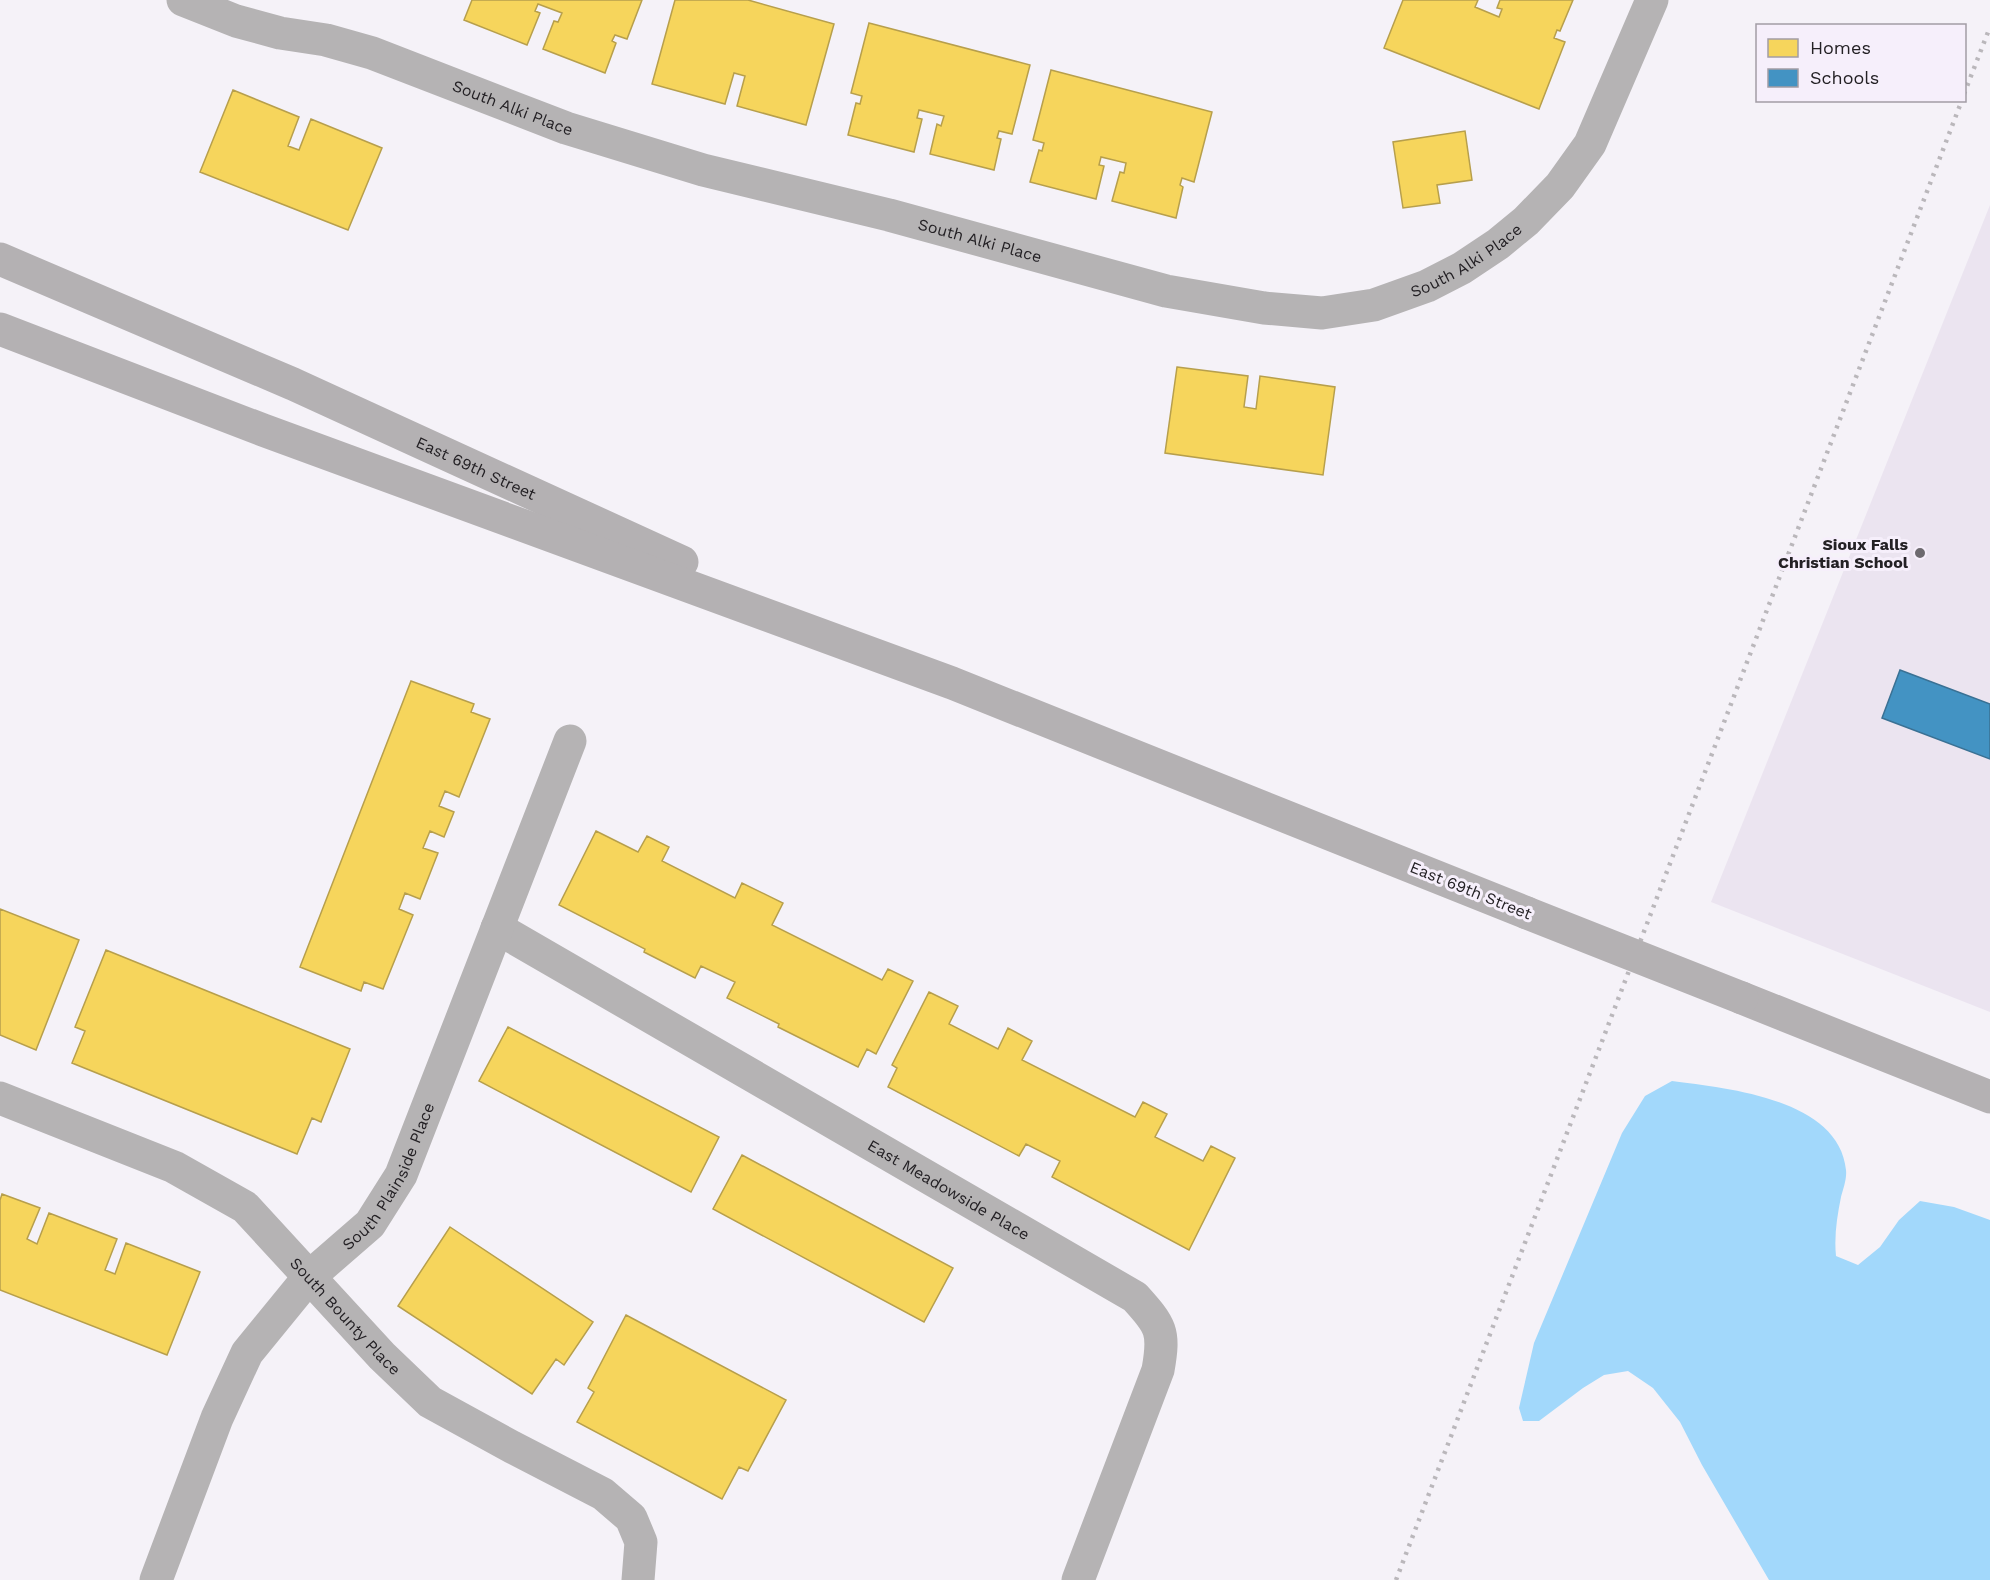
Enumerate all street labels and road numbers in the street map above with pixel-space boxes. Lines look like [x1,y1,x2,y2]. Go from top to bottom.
street label: South Alki Place [450,76,575,140]
street label: South Alki Place [916,214,1044,266]
street label: South Alki Place [1408,219,1526,301]
street label: East 69th Street [413,433,539,504]
street label: East 69th Street [1407,857,1535,924]
street label: South Plainside Place [338,1100,438,1254]
street label: East Meadowside Place [864,1136,1033,1244]
street label: South Bounty Place [286,1254,405,1379]

